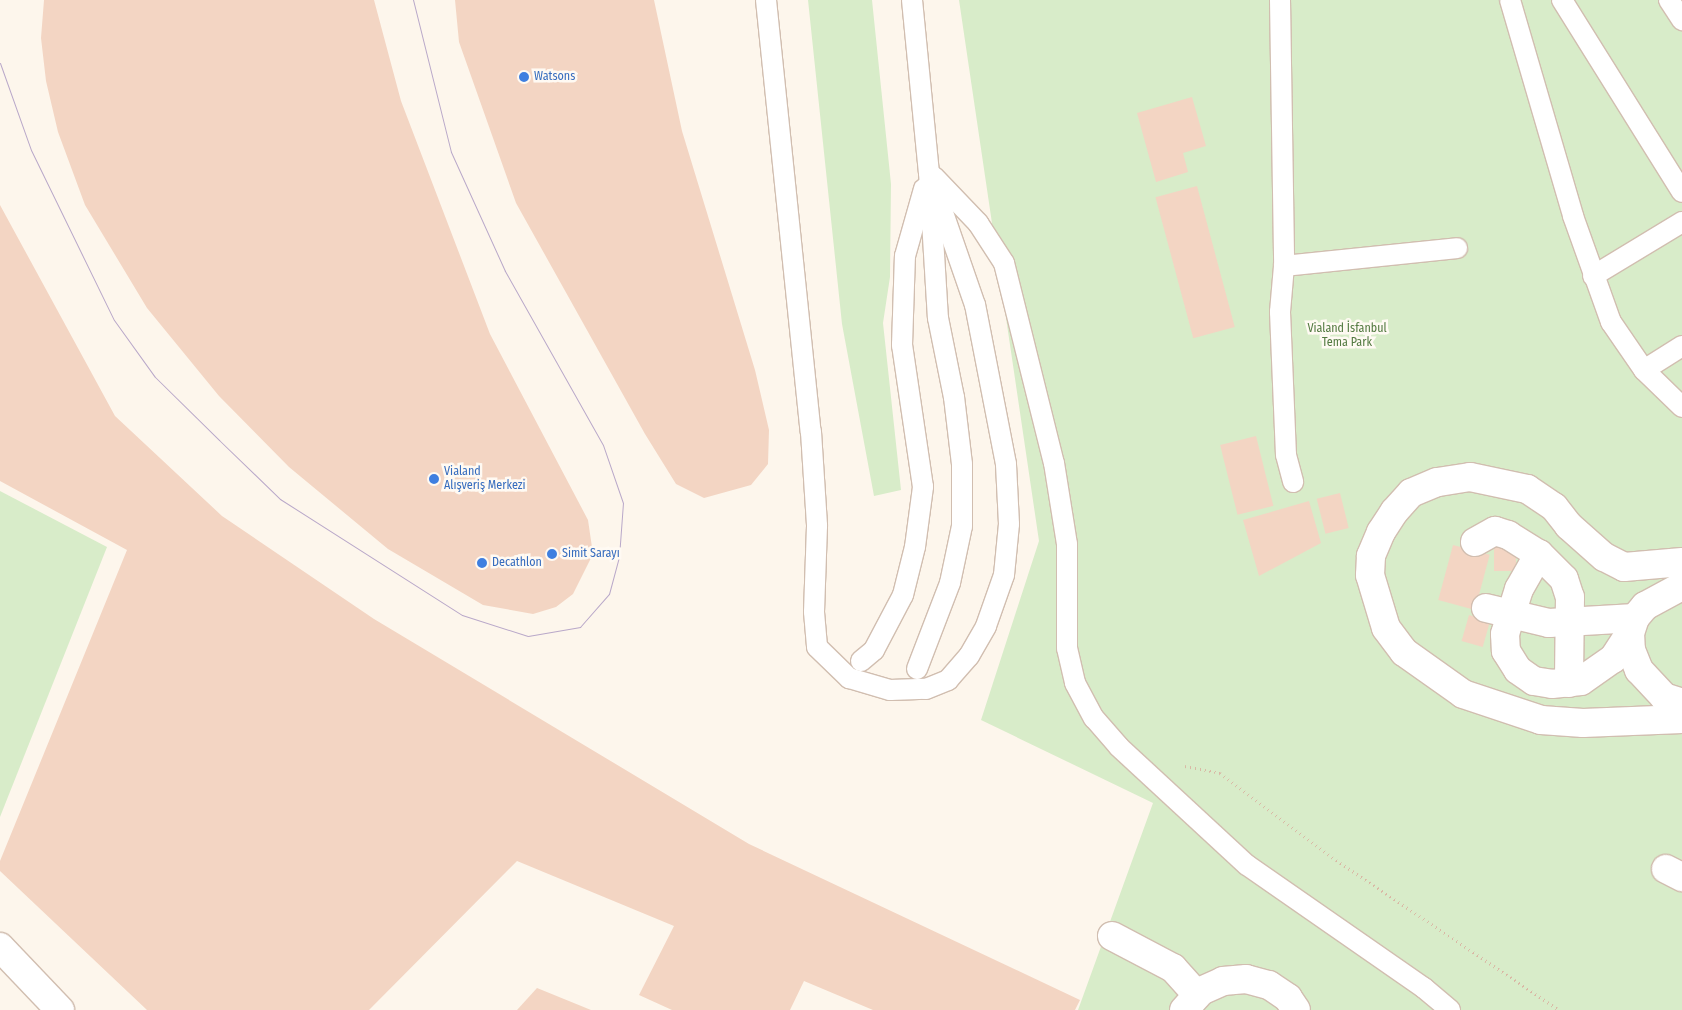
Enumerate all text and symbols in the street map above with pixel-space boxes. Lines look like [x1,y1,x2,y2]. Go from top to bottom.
place label: Watsons [534,70,575,84]
marker: Watsons [518,71,530,83]
park label: Vialand İsfanbul Tema Park [1307,322,1387,350]
place label: Vialand Alışveriş Merkezi [444,465,526,493]
marker: Vialand Alışveriş Merkezi [428,473,440,485]
place label: Simit Sarayı [562,547,620,561]
marker: Simit Sarayı [546,548,558,560]
place label: Decathlon [492,556,542,570]
marker: Decathlon [476,557,488,569]

